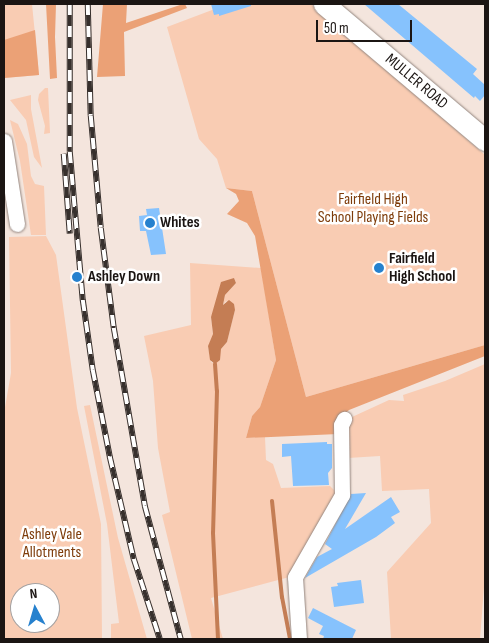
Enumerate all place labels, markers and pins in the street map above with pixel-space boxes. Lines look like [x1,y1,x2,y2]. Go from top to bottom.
place label: Whites [160,213,200,233]
marker: Whites [144,217,156,229]
place label: Fairfield High School [389,249,455,287]
marker: Fairfield High School [373,262,385,274]
place label: Ashley Down [88,267,160,287]
marker: Ashley Down [70,270,84,284]

